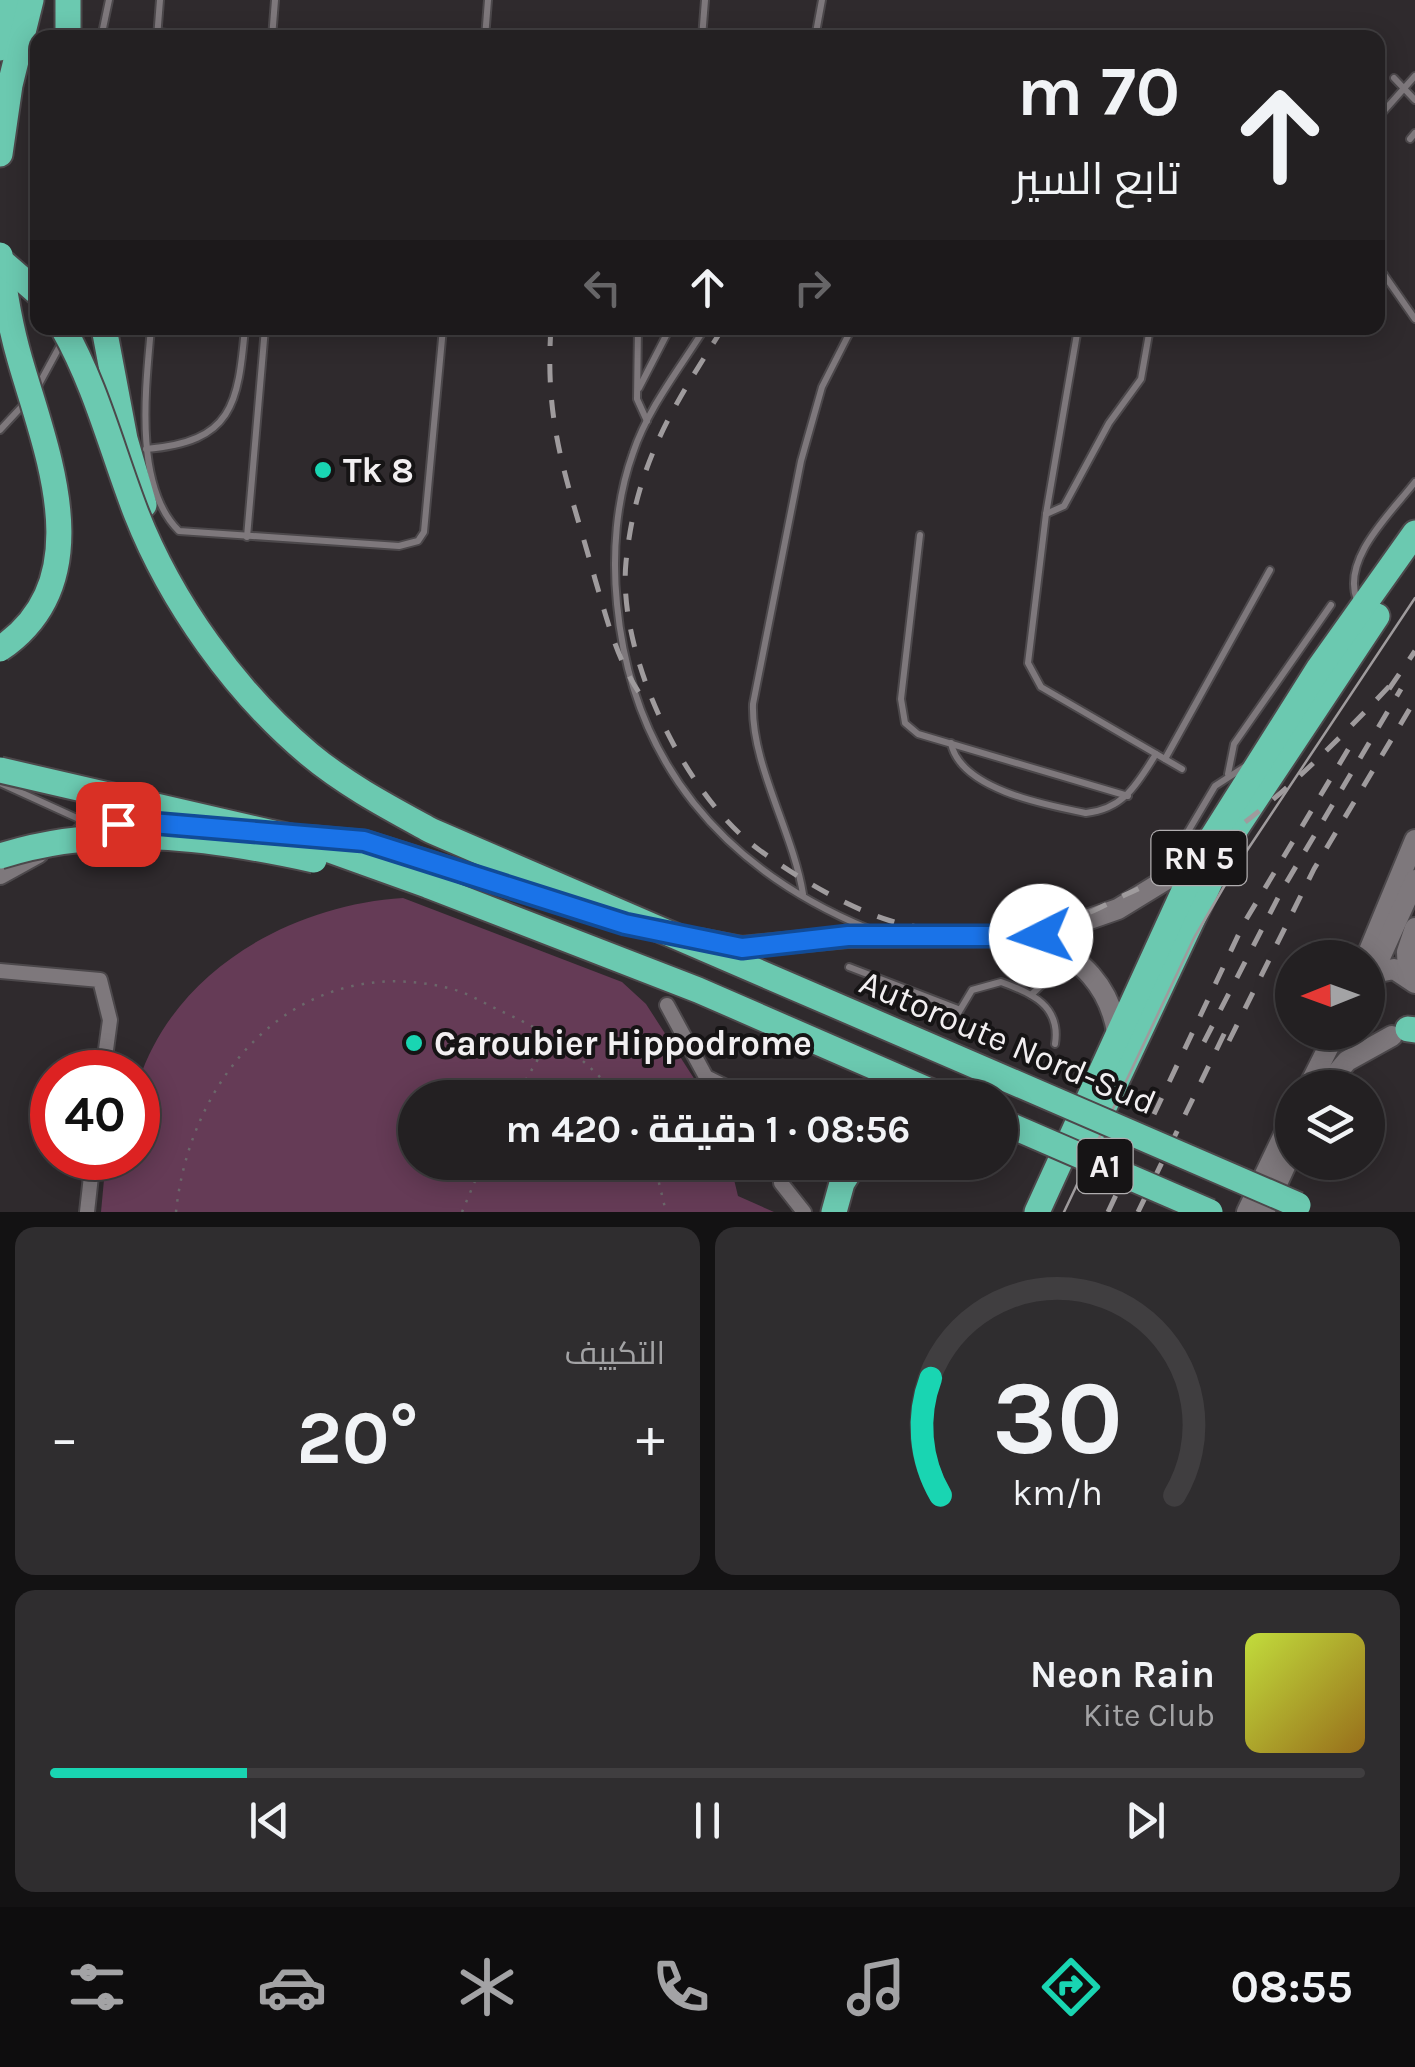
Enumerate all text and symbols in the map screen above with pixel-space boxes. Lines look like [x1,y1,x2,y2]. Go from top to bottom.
text: 70 m [1017,51,1180,133]
icon: ahead [1215,70,1345,200]
text: تابع السير [1014,153,1180,205]
icon: left [575,260,630,315]
icon: ahead [680,260,735,315]
icon: right [785,260,840,315]
place label: Tk 8 [343,450,414,491]
marker: Tk 8 [312,459,334,481]
pin [76,782,161,867]
icon: arrive [91,797,146,852]
road number: RN 5 [1152,831,1246,885]
position arrow [989,884,1093,988]
north arrow [1275,940,1385,1050]
map controls [1275,940,1385,1180]
street label: Autoroute Nord-Sud [854,962,1162,1123]
place label: Caroubier Hippodrome [434,1023,812,1064]
marker: Caroubier Hippodrome [403,1032,425,1054]
speed limit sign: 40 [30,1050,160,1180]
button: layers [1275,1070,1385,1180]
text: 08:56 · 1 دقيقة · 420 m [506,1107,910,1152]
road number: A1 [1078,1139,1132,1193]
text: التكييف [565,1335,665,1372]
text: 30 [992,1358,1123,1479]
text: 20° [297,1394,418,1482]
text: − [50,1406,79,1470]
text: + [636,1406,665,1470]
text: km/h [1012,1472,1103,1514]
text: Neon Rain [1030,1652,1215,1697]
text: Kite Club [1083,1697,1215,1734]
icon: previous [242,1793,297,1848]
icon: pause [680,1793,735,1848]
icon: next [1118,1793,1173,1848]
icon: filters [62,1952,132,2022]
icon: car [257,1952,327,2022]
icon: climate [452,1952,522,2022]
icon: phone [646,1952,716,2022]
icon: music [841,1952,911,2022]
icon: directions [1036,1952,1106,2022]
text: 08:55 [1231,1961,1353,2013]

